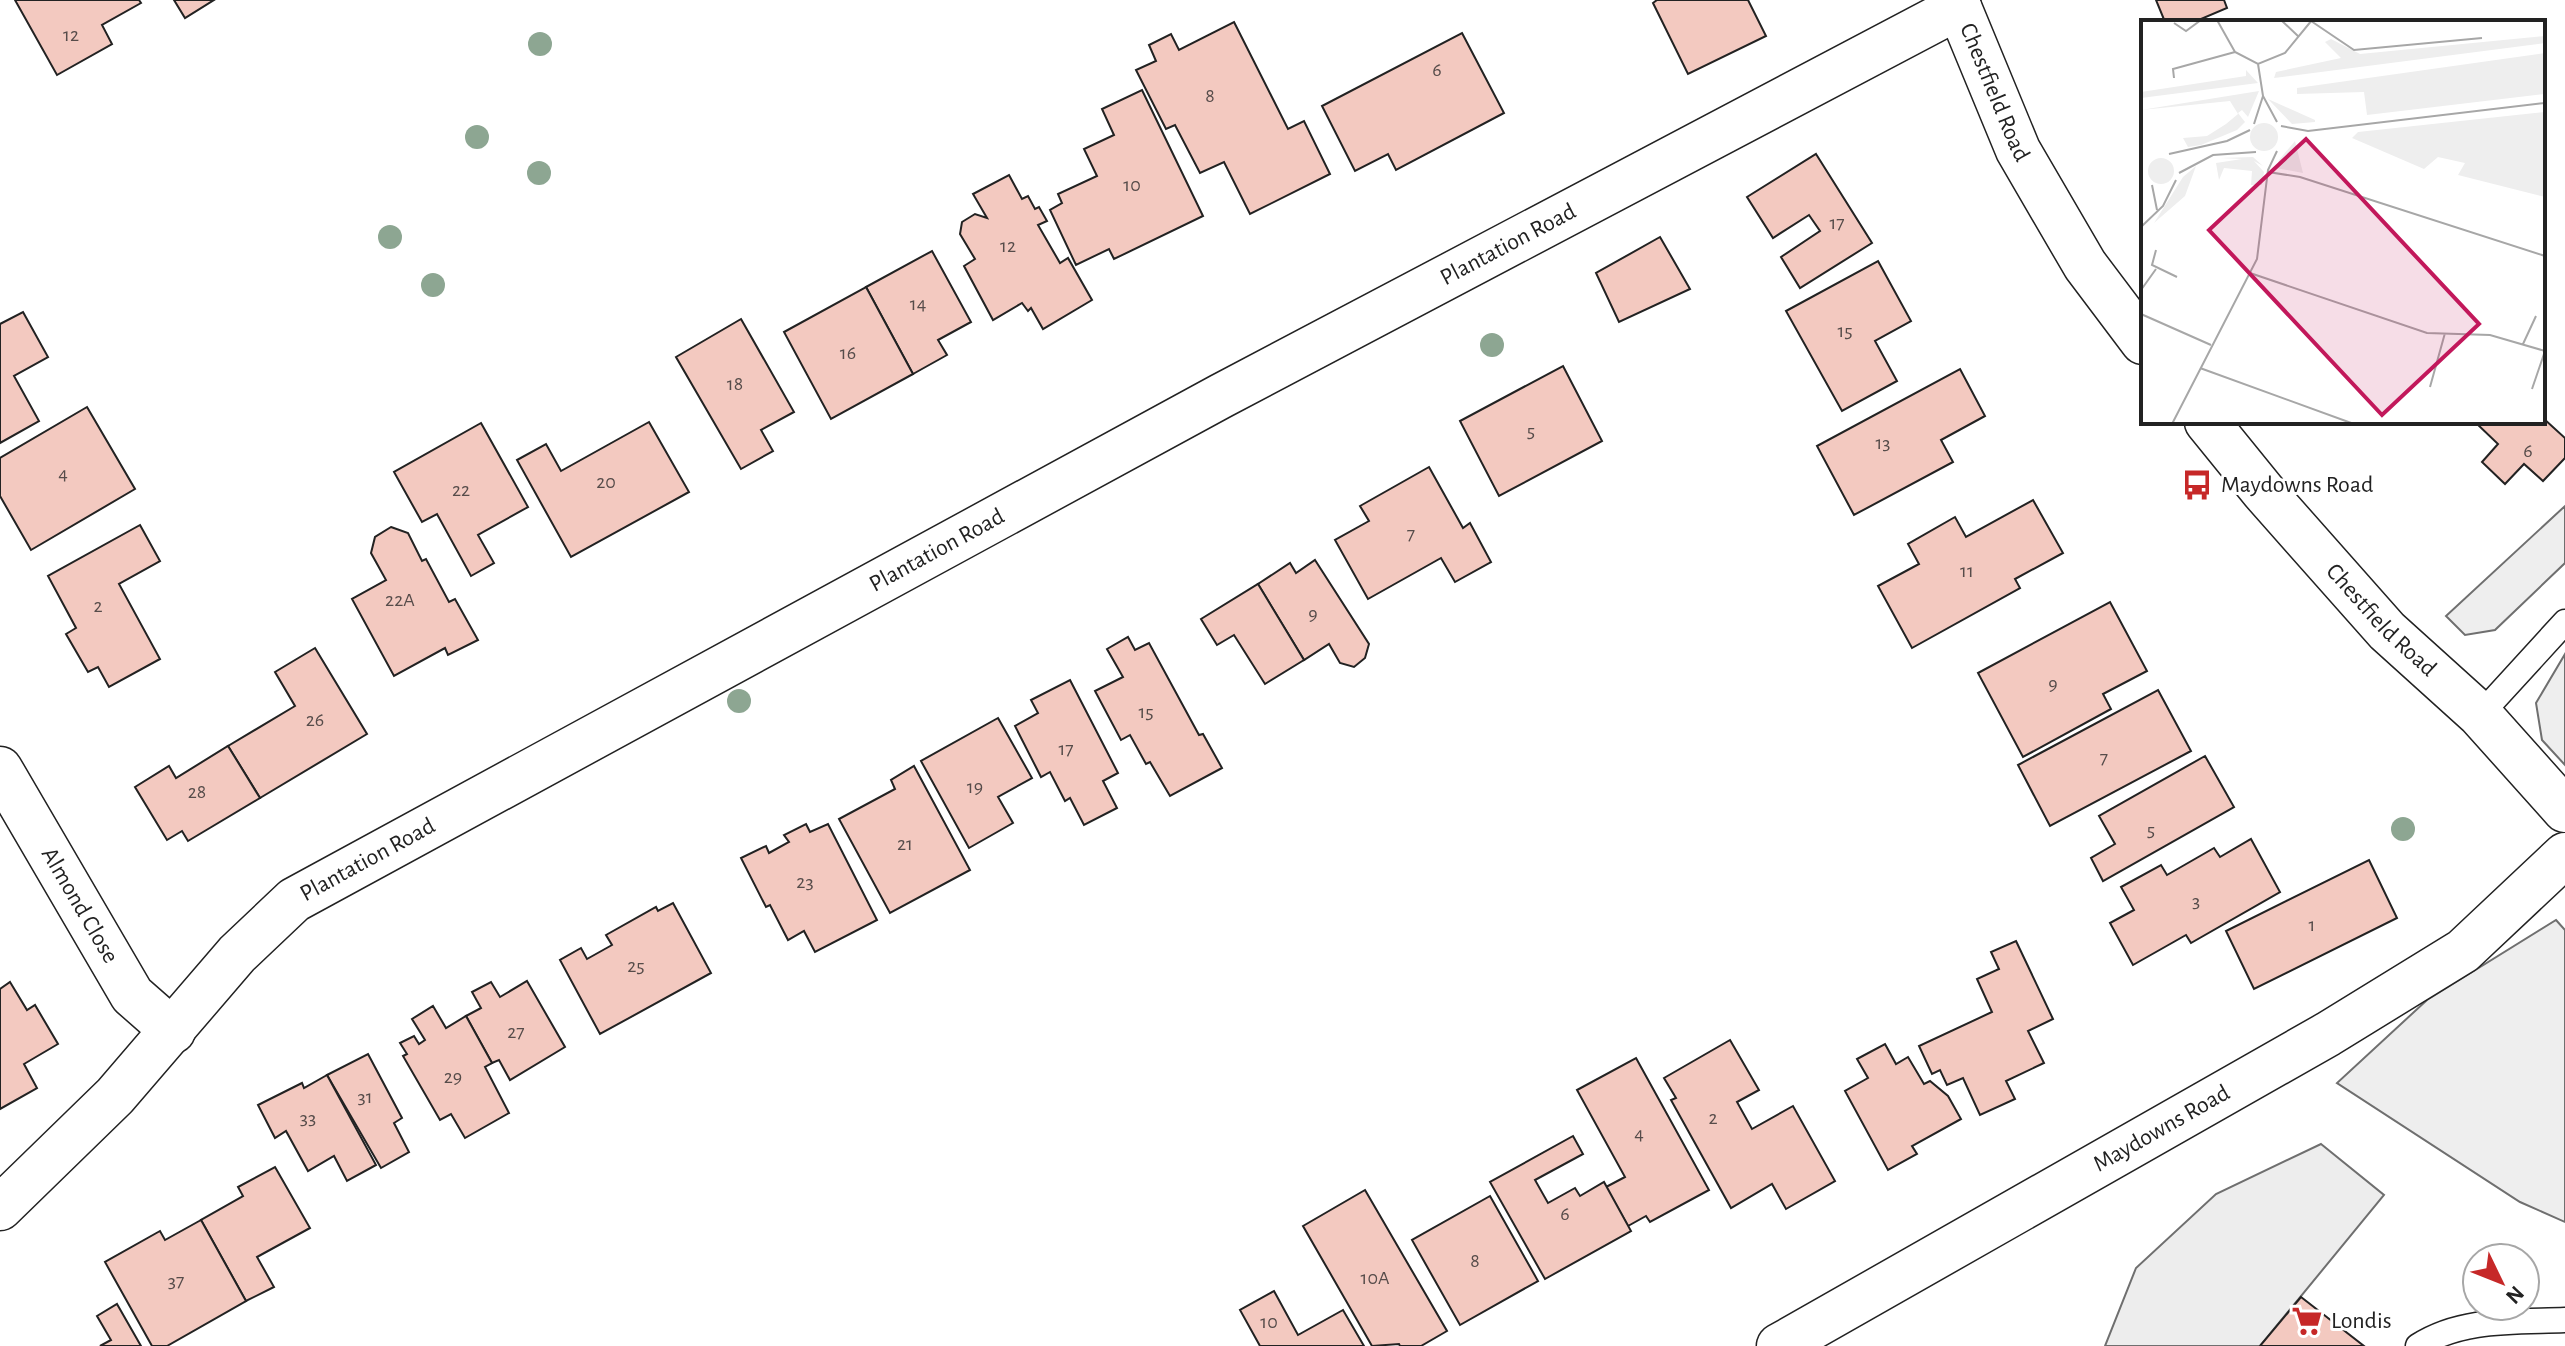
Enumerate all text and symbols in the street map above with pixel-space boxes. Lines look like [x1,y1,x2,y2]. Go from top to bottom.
street label: Chestfield Road [1955,20,2034,166]
inset map [2141,20,2545,424]
house number: 12 [63,25,79,45]
house number: 6 [1432,60,1442,80]
house number: 8 [1205,86,1215,106]
house number: 10 [1123,175,1141,195]
street label: Plantation Road [1436,199,1580,290]
house number: 17 [1829,213,1845,233]
house number: 12 [1000,236,1016,256]
house number: 14 [910,294,926,314]
house number: 15 [1837,321,1853,341]
house number: 16 [840,343,856,363]
house number: 18 [727,374,743,394]
house number: 5 [1527,421,1535,441]
house number: 13 [1875,433,1891,453]
house number: 6 [2523,441,2533,461]
house number: 4 [58,464,68,484]
bus stop icon: Maydowns Road [2180,468,2214,502]
house number: 20 [596,472,616,492]
place label: Maydowns Road [2221,473,2373,497]
house number: 22 [452,480,470,500]
street label: Plantation Road [865,504,1008,597]
house number: 7 [1407,524,1415,544]
street label: Chestfield Road [2321,559,2441,681]
house number: 11 [1960,561,1974,581]
house number: 22A [385,590,415,610]
house number: 2 [93,596,103,616]
house number: 9 [1308,604,1318,624]
house number: 9 [2048,674,2058,694]
house number: 15 [1138,702,1154,722]
house number: 26 [306,710,324,730]
house number: 17 [1058,739,1074,759]
house number: 7 [2100,748,2108,768]
house number: 19 [967,777,983,797]
house number: 28 [188,782,206,802]
street label: Plantation Road [296,814,439,906]
house number: 5 [2147,820,2155,840]
house number: 21 [897,834,913,854]
street label: Almond Close [37,843,123,967]
house number: 23 [796,872,814,892]
house number: 3 [2192,891,2200,911]
house number: 1 [2309,915,2315,935]
house number: 25 [627,956,645,976]
house number: 27 [507,1022,525,1042]
house number: 29 [444,1067,462,1087]
street label: Maydowns Road [2089,1080,2234,1177]
house number: 31 [357,1087,373,1107]
house number: 33 [300,1108,316,1128]
house number: 2 [1708,1108,1718,1128]
house number: 4 [1634,1124,1644,1144]
house number: 6 [1560,1204,1570,1224]
north arrow [2461,1242,2541,1322]
house number: 8 [1470,1251,1480,1271]
house number: 10A [1361,1268,1390,1288]
house number: 37 [168,1271,184,1291]
text: N [2502,1282,2528,1308]
supermarket icon: Londis [2290,1304,2324,1338]
place label: Londis [2331,1309,2392,1333]
house number: 10 [1260,1312,1278,1332]

